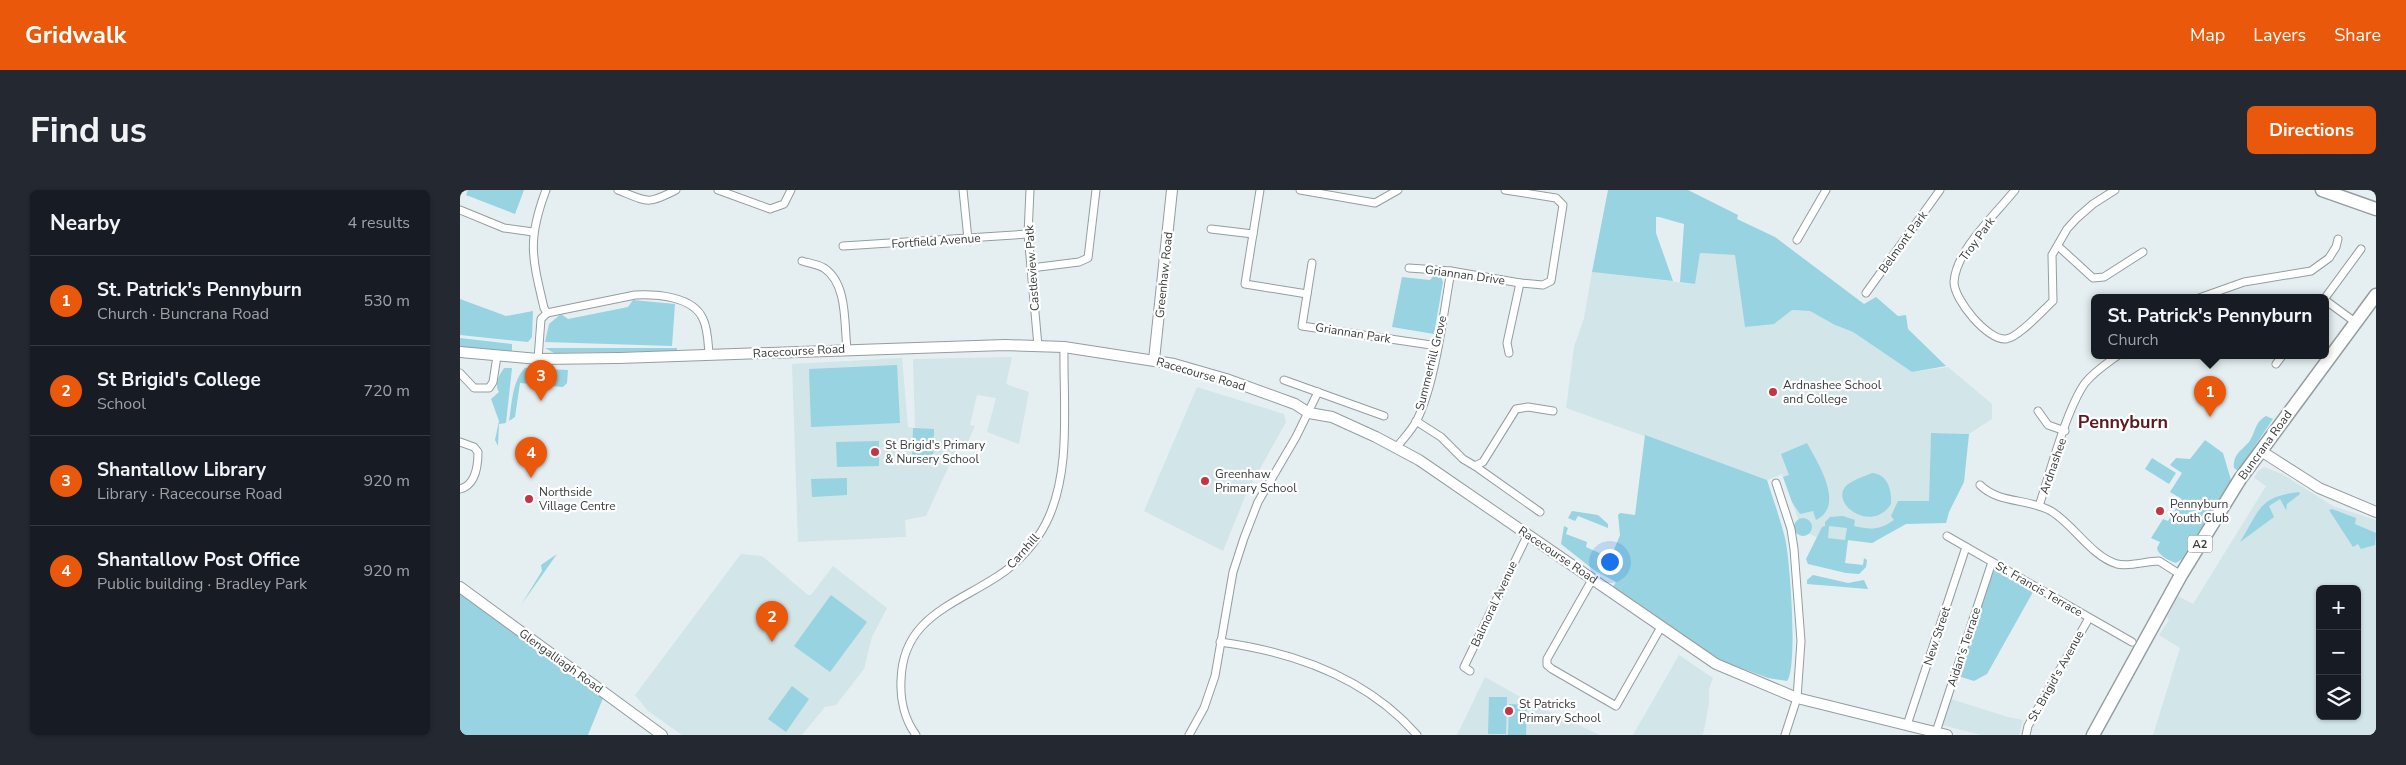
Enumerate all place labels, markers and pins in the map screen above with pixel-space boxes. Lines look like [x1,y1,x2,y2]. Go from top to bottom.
pin: 3 [525,360,557,401]
pin: 1 [2194,376,2226,417]
place label: Ardnashee School and College [1783,377,1882,407]
marker: Ardnashee School and College [1767,386,1779,398]
pin: 4 [515,437,547,478]
place label: St Brigid's Primary & Nursery School [885,437,986,467]
marker: St Brigid's Primary & Nursery School [869,446,881,458]
place label: Greenhaw Primary School [1215,466,1297,496]
marker: Greenhaw Primary School [1199,475,1211,487]
place label: Northside Village Centre [538,484,616,514]
marker: Northside Village Centre [523,493,535,505]
place label: Pennyburn Youth Club [2169,496,2229,526]
marker: Pennyburn Youth Club [2154,505,2166,517]
pin: 2 [756,601,788,642]
place label: St Patricks Primary School [1519,696,1601,726]
marker: St Patricks Primary School [1503,705,1515,717]

